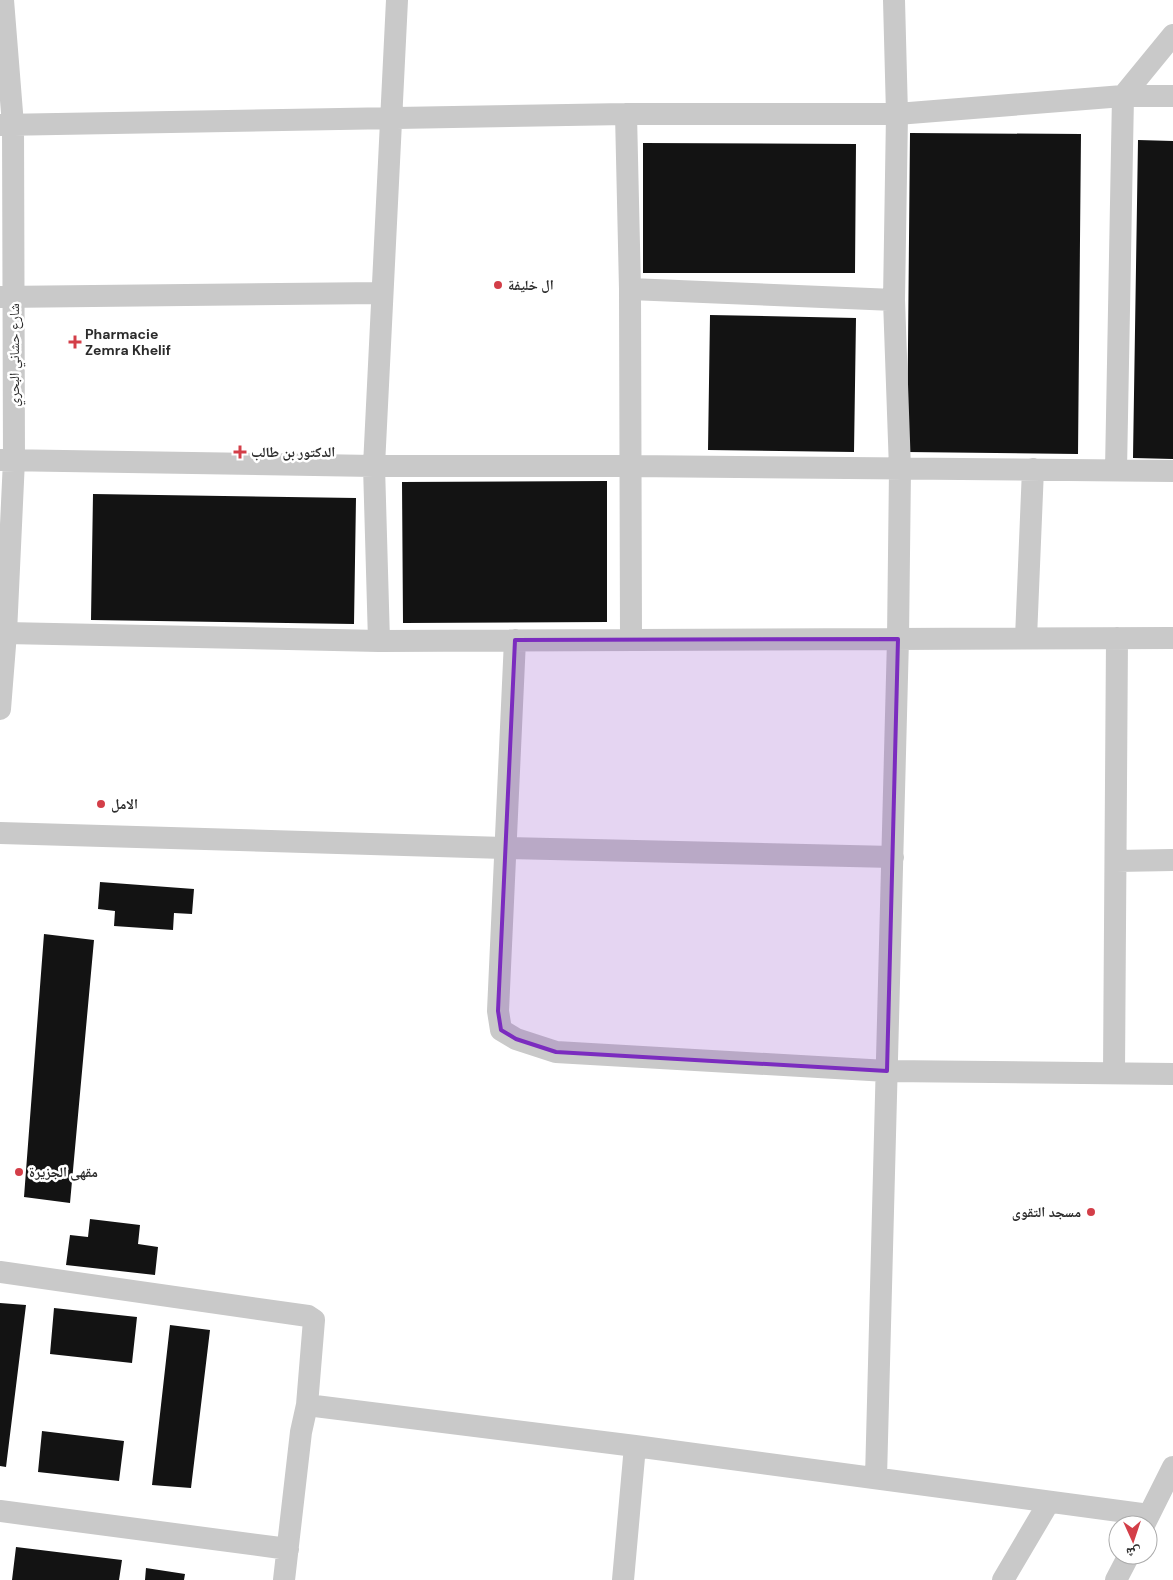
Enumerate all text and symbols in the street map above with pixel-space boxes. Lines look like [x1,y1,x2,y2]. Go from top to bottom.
place label: ال خليفة [508,276,554,294]
marker: ال خليفة [492,279,504,291]
street label: شارع حشاني البحري [5,303,26,407]
place label: Pharmacie Zemra Khelif [85,325,171,359]
marker: Pharmacie Zemra Khelif [69,336,81,348]
place label: الدكتور بن طالب [251,443,335,461]
marker: الدكتور بن طالب [233,445,247,459]
place label: الامل [111,795,138,813]
marker: الامل [95,798,107,810]
place label: مقهى الجزيرة [29,1163,98,1181]
marker: مقهى الجزيرة [13,1166,25,1178]
place label: مسجد التقوى [1012,1203,1081,1221]
marker: مسجد التقوى [1085,1206,1097,1218]
north arrow [1108,1515,1158,1565]
text: ش [1126,1544,1142,1562]

